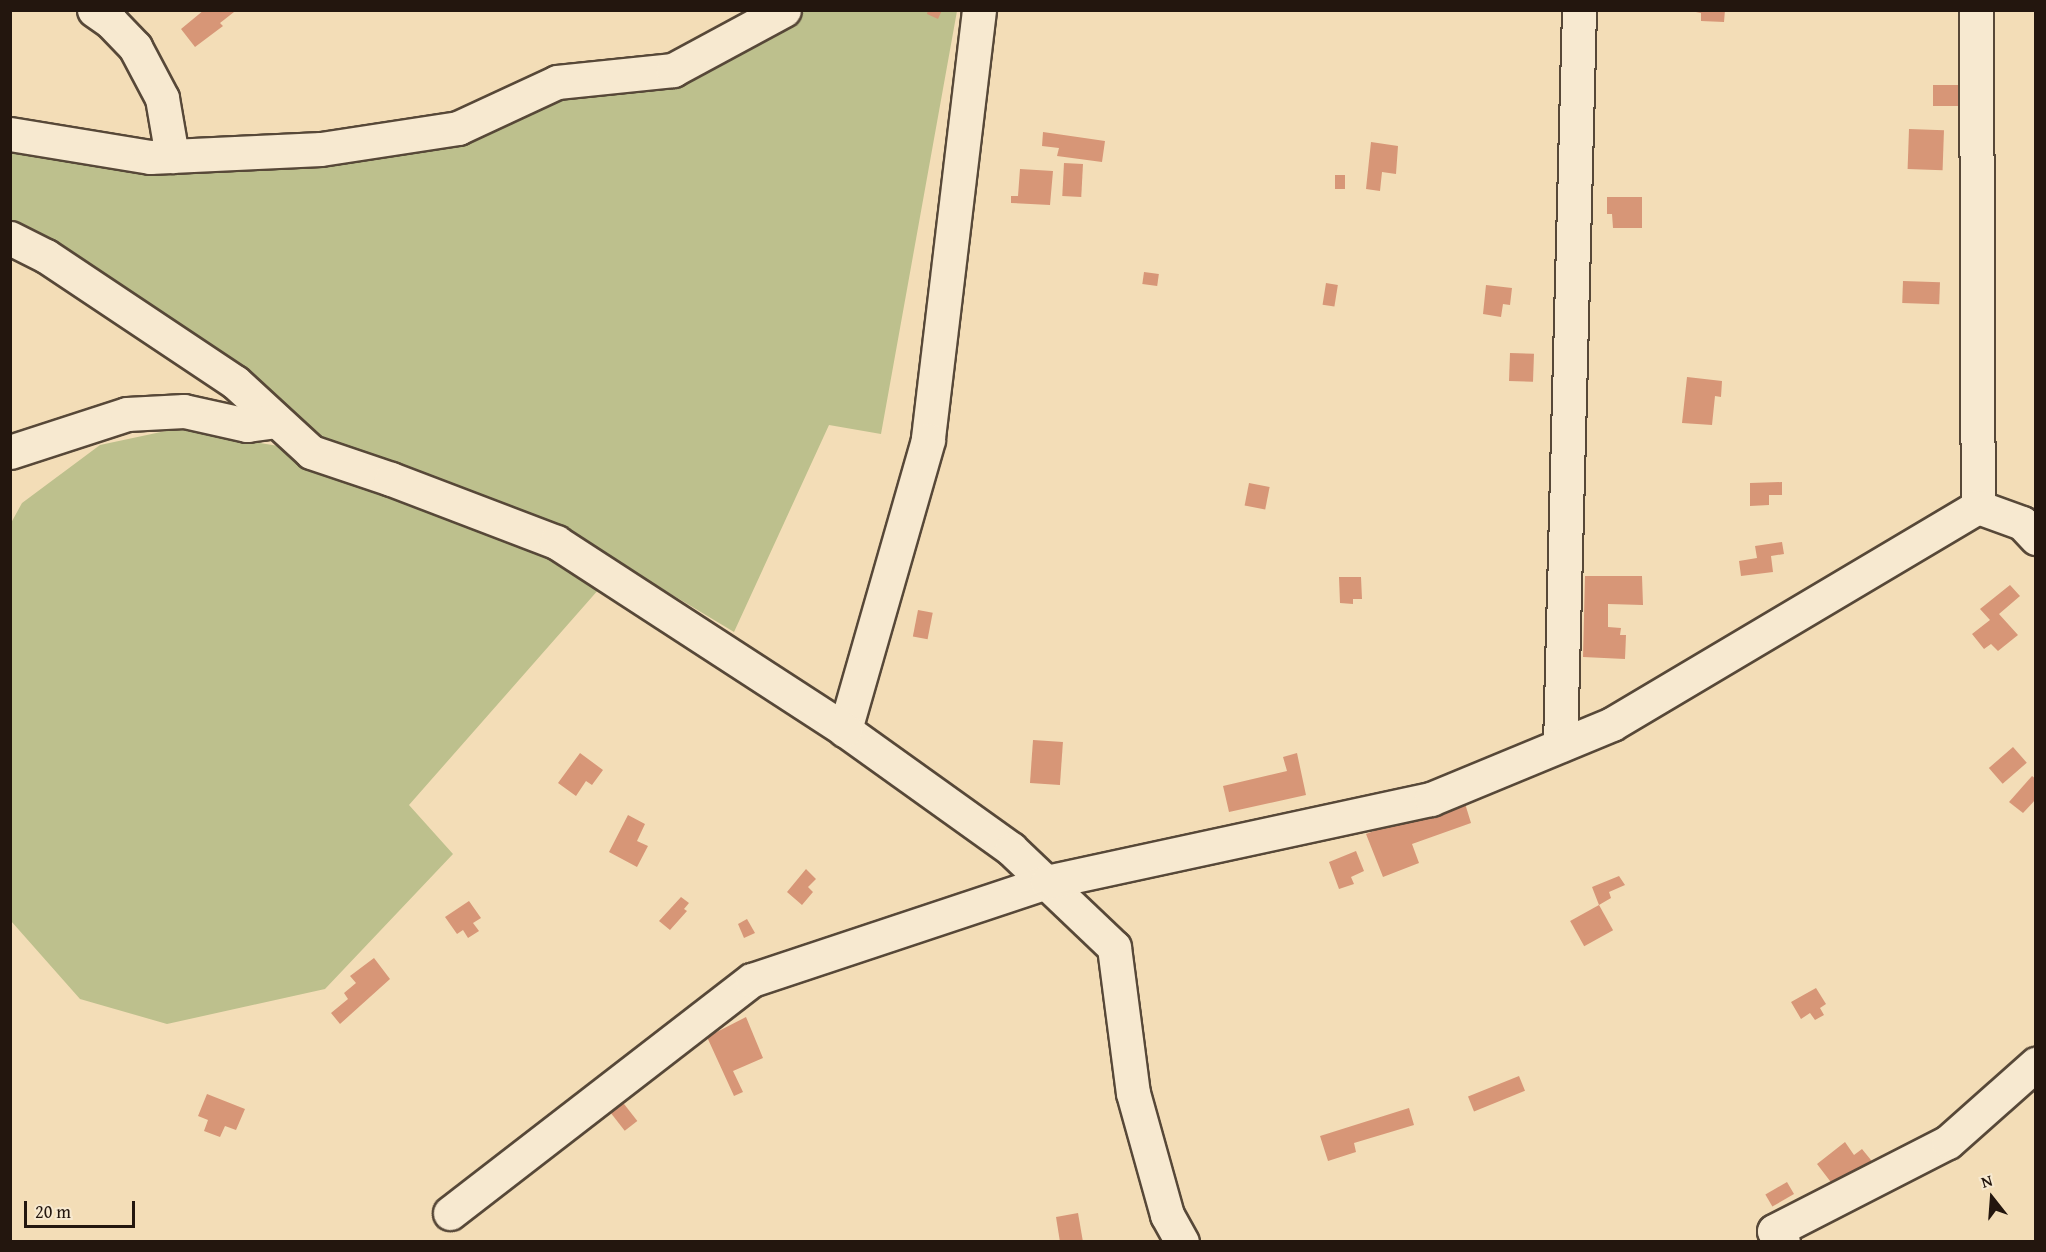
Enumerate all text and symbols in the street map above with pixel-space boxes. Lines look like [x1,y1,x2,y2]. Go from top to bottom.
north arrow [1962,1168,2022,1228]
text: N [1978,1168,1995,1194]
scale bar [27,1189,138,1227]
text: 20 m [35,1198,71,1225]

